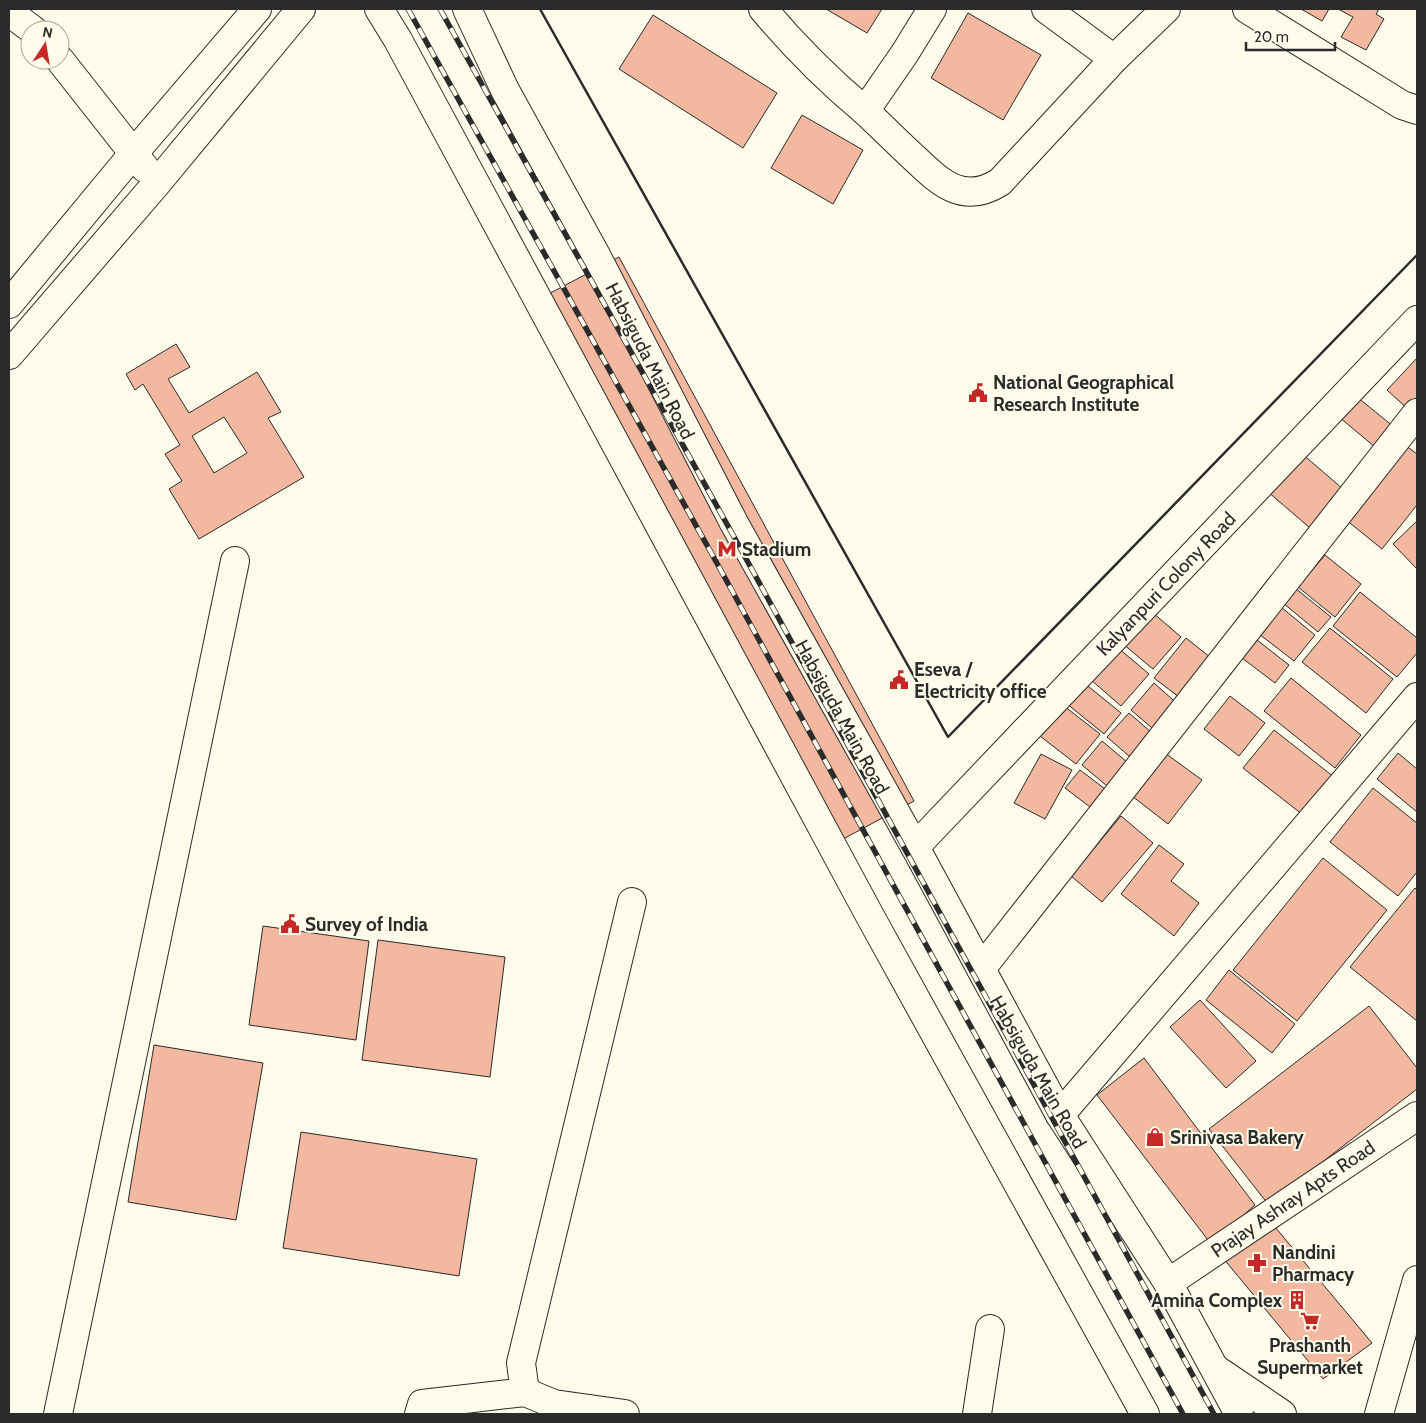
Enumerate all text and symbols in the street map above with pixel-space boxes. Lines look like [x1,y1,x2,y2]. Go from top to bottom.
north arrow [20,20,70,70]
scale bar [1246,20,1335,52]
text: N [41,22,54,42]
text: 20 m [1254,28,1289,46]
street label: Habsiguda Main Road [601,279,699,443]
place label: National Geographical Research Institute [993,371,1174,416]
public building icon: National Geographical Research Institute [967,382,989,404]
street label: Kalyanpuri Colony Road [1092,508,1240,660]
metro station icon: Stadium [716,538,738,560]
place label: Stadium [742,538,811,561]
street label: Habsiguda Main Road [790,636,894,798]
place label: Eseva / Electricity office [914,658,1047,703]
public building icon: Eseva / Electricity office [888,669,910,691]
public building icon: Survey of India [279,913,301,935]
place label: Survey of India [305,913,429,936]
street label: Habsiguda Main Road [985,991,1091,1153]
shop icon: Srinivasa Bakery [1144,1126,1166,1148]
place label: Srinivasa Bakery [1170,1126,1305,1149]
street label: Prajay Ashray Apts Road [1207,1136,1379,1262]
place label: Nandini Pharmacy [1272,1241,1355,1286]
pharmacy icon: Nandini Pharmacy [1246,1252,1268,1274]
place label: Amina Complex [1151,1289,1283,1312]
building icon: Amina Complex [1286,1289,1308,1311]
supermarket icon: Prashanth Supermarket [1299,1310,1321,1332]
place label: Prashanth Supermarket [1257,1334,1363,1379]

